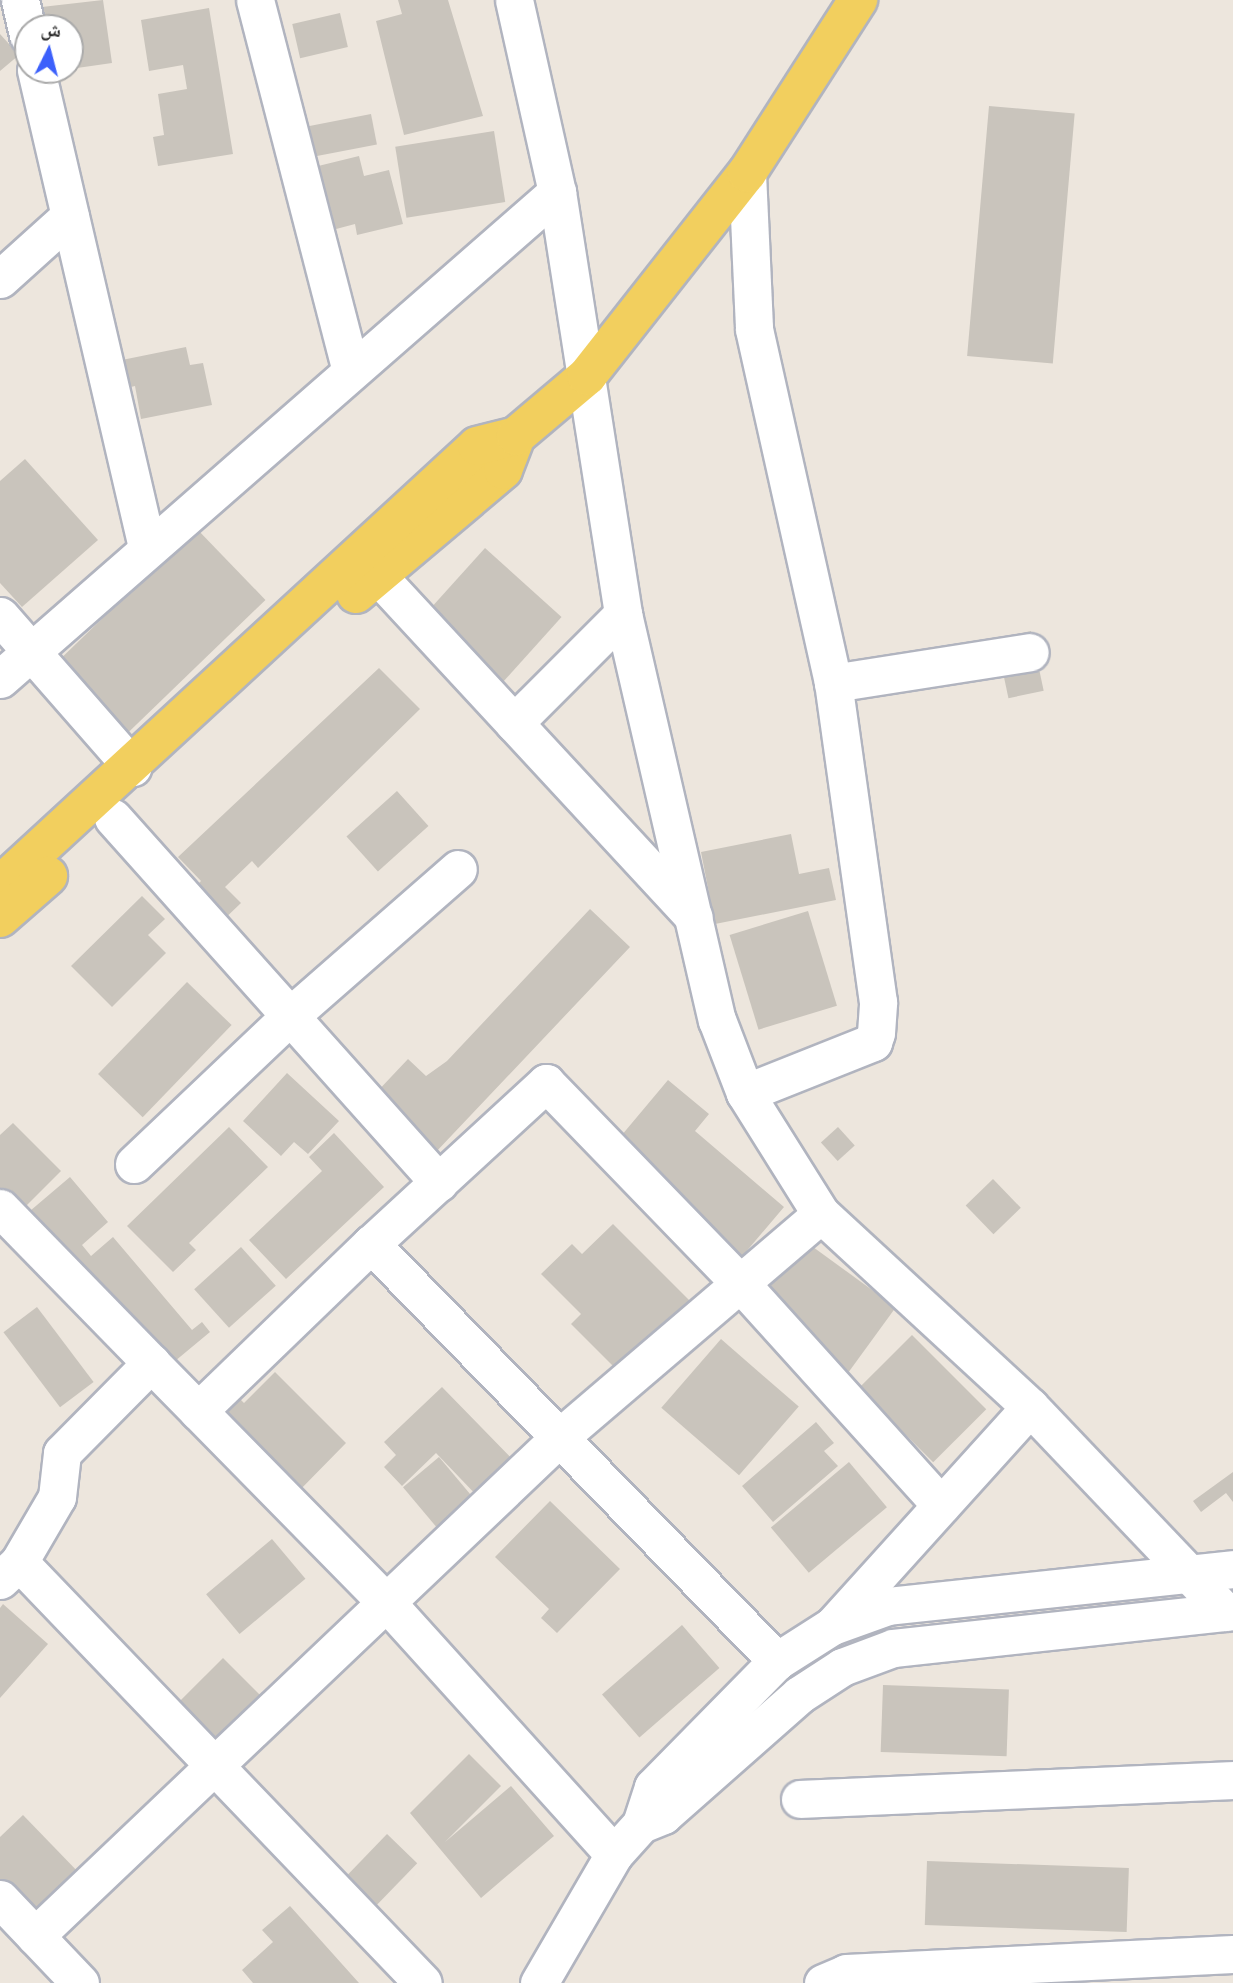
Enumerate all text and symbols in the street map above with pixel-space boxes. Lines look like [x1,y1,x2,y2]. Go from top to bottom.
north arrow [14,14,84,84]
text: ش [40,18,62,41]

